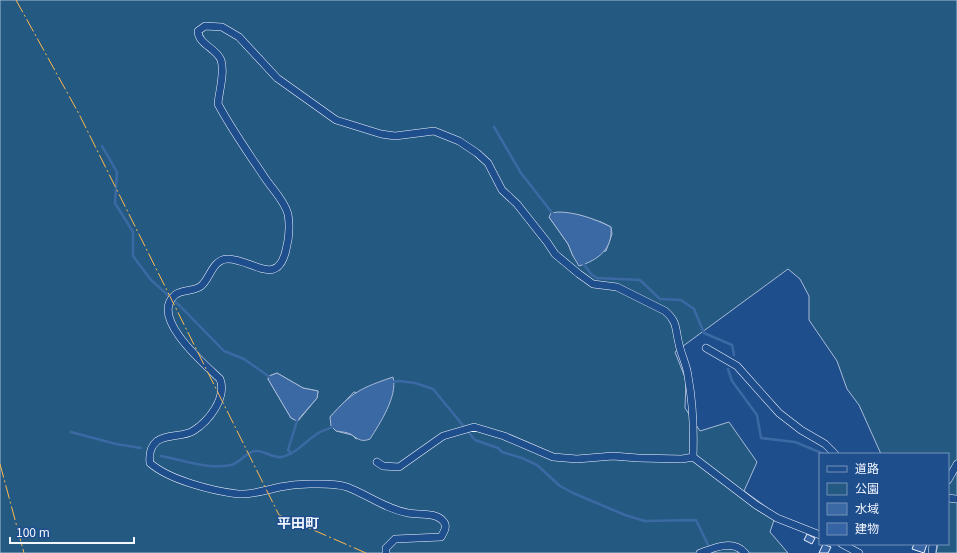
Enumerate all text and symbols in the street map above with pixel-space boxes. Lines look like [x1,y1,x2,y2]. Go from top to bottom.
legend [819,453,949,545]
text: 道路 [855,459,879,476]
text: 公園 [855,479,879,496]
text: 水域 [855,499,879,516]
district label: 平田町 [277,512,319,532]
scale bar [10,519,134,545]
text: 建物 [855,519,879,536]
text: 100 m [16,523,50,540]

